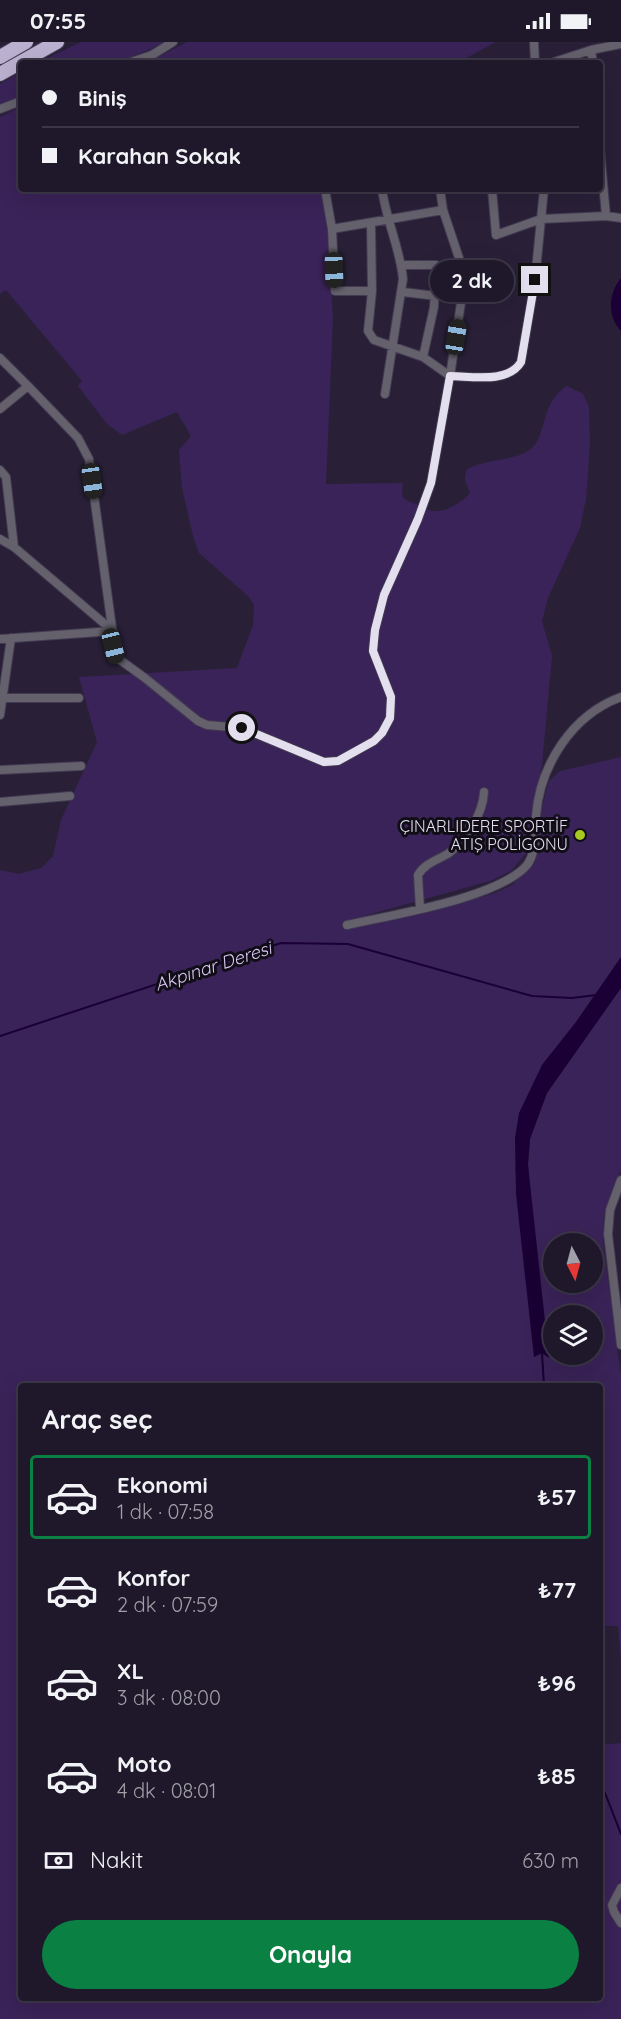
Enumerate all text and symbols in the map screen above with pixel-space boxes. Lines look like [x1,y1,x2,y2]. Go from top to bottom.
text: 07:55 [30,7,86,35]
text: Biniş [78,84,127,112]
text: Karahan Sokak [78,142,241,170]
car [324,252,344,288]
callout: 2 dk [430,259,514,301]
route end [521,266,548,293]
text: 2 dk [452,268,492,293]
car [444,318,468,356]
car [81,462,103,500]
car [100,626,126,666]
route start [228,714,255,741]
place label: ÇINARLIDERE SPORTİF ATIŞ POLİGONU [400,816,568,854]
marker: ÇINARLIDERE SPORTİF ATIŞ POLİGONU [573,828,587,842]
water label: Akpınar Deresi [152,936,276,996]
north arrow [543,1233,603,1293]
map controls [543,1233,603,1365]
button: layers [543,1305,603,1365]
text: Araç seç [42,1402,152,1436]
icon: car [45,1470,99,1524]
text: Ekonomi [117,1471,208,1499]
text: ₺57 [537,1483,576,1511]
text: 1 dk · 07:58 [117,1499,214,1524]
icon: car [45,1563,99,1617]
text: Konfor [117,1564,190,1592]
text: ₺77 [538,1576,576,1604]
text: 2 dk · 07:59 [117,1592,218,1617]
icon: car [45,1656,99,1710]
text: XL [117,1657,144,1685]
text: ₺96 [537,1669,576,1697]
text: 3 dk · 08:00 [117,1685,221,1710]
icon: car [45,1749,99,1803]
text: Moto [117,1750,171,1778]
text: ₺85 [537,1762,576,1790]
text: 4 dk · 08:01 [117,1778,216,1803]
icon: cash [42,1844,75,1877]
text: Nakit [90,1846,143,1874]
text: 630 m [522,1848,579,1873]
button: Onayla [42,1920,579,1989]

